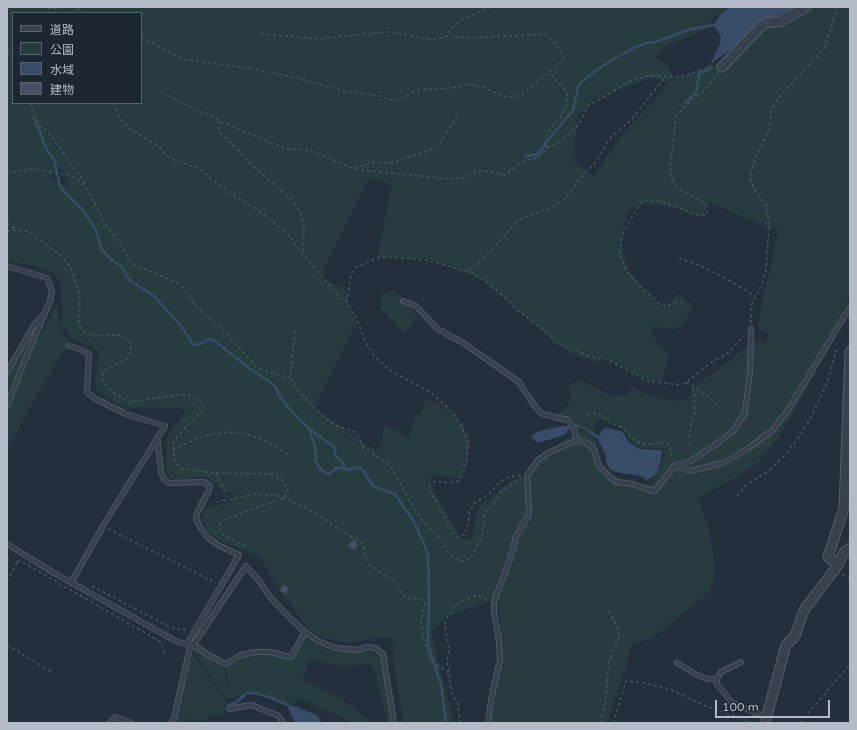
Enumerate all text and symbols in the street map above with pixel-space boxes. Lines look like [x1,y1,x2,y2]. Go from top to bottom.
legend [12,12,142,104]
text: 道路 [50,23,74,37]
text: 公園 [50,43,74,57]
text: 水域 [50,63,74,77]
text: 建物 [50,83,74,97]
scale bar [717,692,832,718]
text: 100 m [722,700,759,714]

